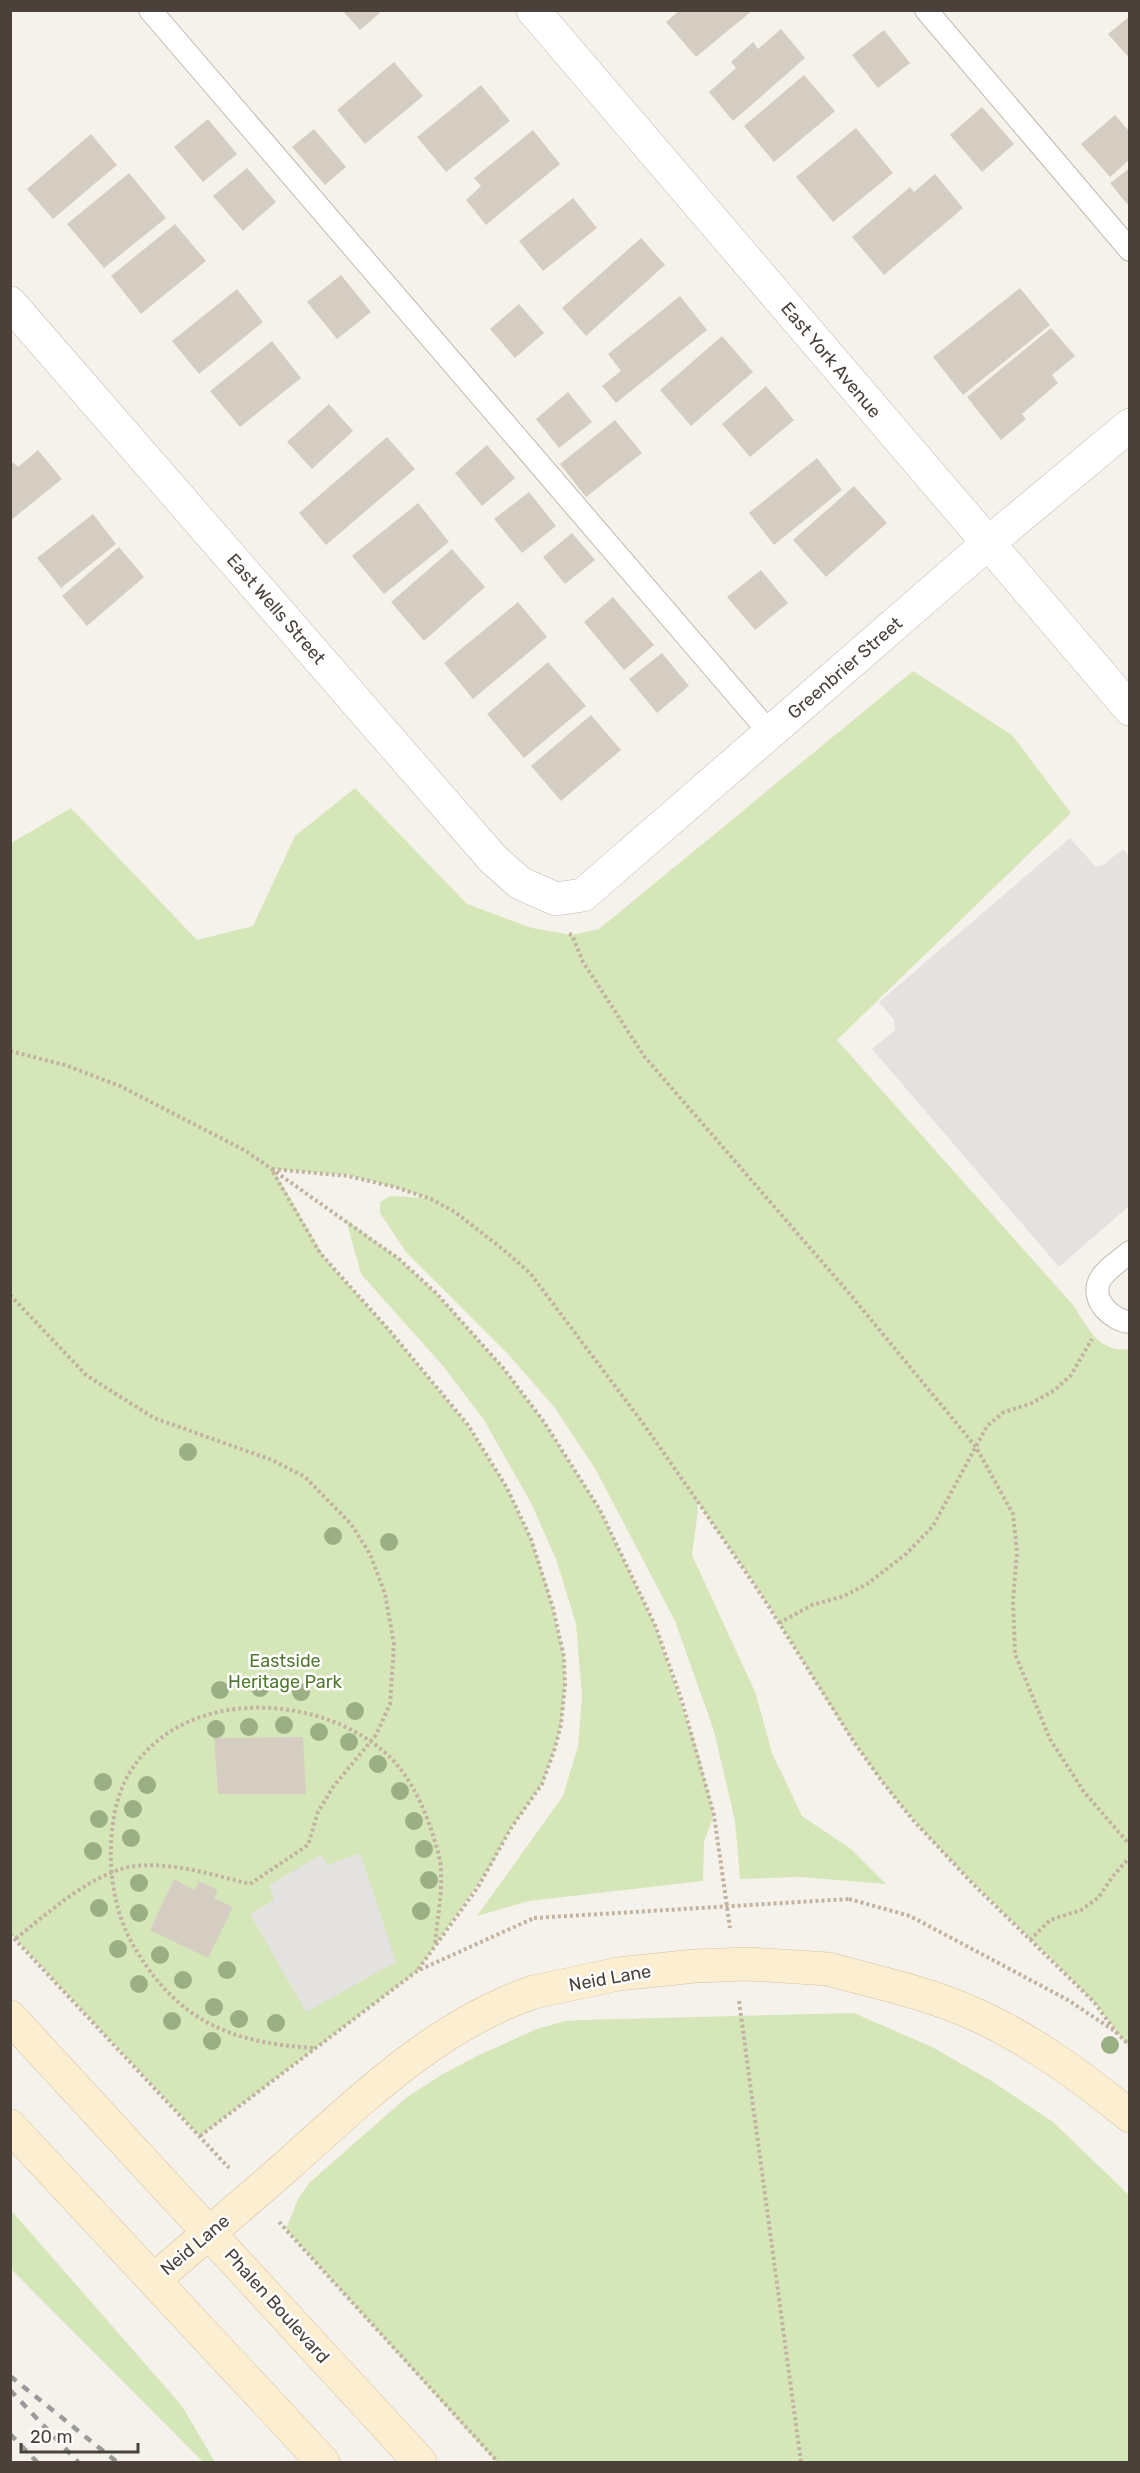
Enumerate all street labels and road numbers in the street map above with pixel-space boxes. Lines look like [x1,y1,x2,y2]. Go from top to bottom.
street label: East York Avenue [776,298,886,422]
street label: East Wells Street [222,549,330,669]
street label: Greenbrier Street [783,612,907,724]
street label: Neid Lane [567,1960,653,1996]
street label: Neid Lane [156,2210,234,2280]
street label: Phalen Boulevard [220,2244,334,2368]

